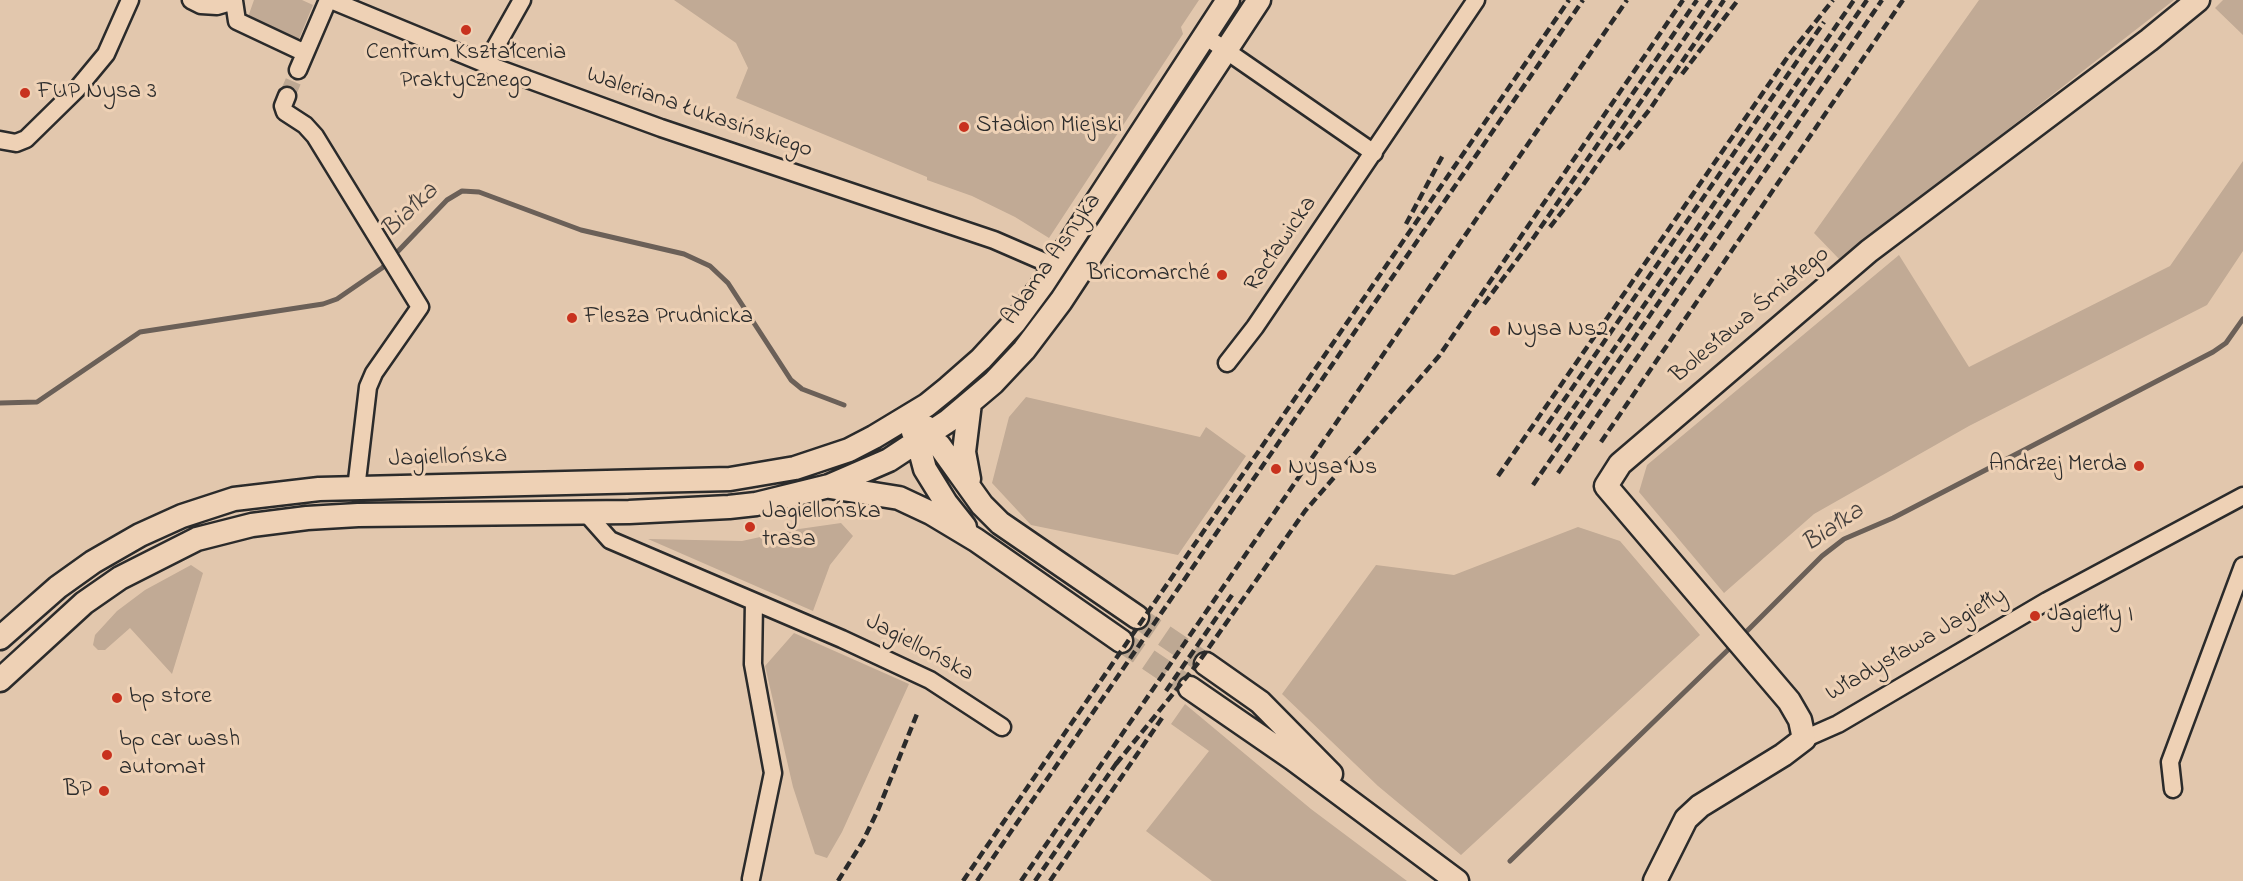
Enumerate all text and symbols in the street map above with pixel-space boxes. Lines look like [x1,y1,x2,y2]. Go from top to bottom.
marker: Centrum Kształcenia Praktycznego [459,23,473,37]
place label: Centrum Kształcenia Praktycznego [366,40,566,96]
street label: Waleriana Łukasińskiego [582,62,816,166]
place label: FUP Nysa 3 [37,79,157,107]
marker: FUP Nysa 3 [18,86,32,100]
place label: Stadion Miejski [976,113,1122,141]
marker: Stadion Miejski [957,120,971,134]
water label: Białka [376,177,446,247]
street label: Adama Asnyka [997,188,1109,332]
street label: Racławicka [1239,192,1325,298]
street label: Bolesława Śmiałego [1666,241,1836,391]
place label: Bricomarché [1087,261,1210,289]
marker: Bricomarché [1215,268,1229,282]
place label: Flesza Prudnicka [584,304,753,332]
marker: Flesza Prudnicka [565,311,579,325]
place label: Nysa Ns2 [1507,317,1608,345]
marker: Nysa Ns2 [1488,324,1502,338]
street label: Jagiellońska [388,443,508,475]
place label: Andrzej Merda [1989,452,2127,480]
place label: Nysa Ns [1288,455,1377,483]
marker: Andrzej Merda [2132,459,2146,473]
marker: Nysa Ns [1269,462,1283,476]
water label: Białka [1797,497,1871,561]
place label: Jagiellońska trasa [762,499,881,555]
marker: Jagiellońska trasa [743,520,757,534]
street label: Władysława Jagiełły [1821,583,2013,709]
place label: Jagiełły I [2047,602,2133,630]
street label: Jagiellońska [860,608,978,690]
marker: Jagiełły I [2028,609,2042,623]
place label: bp store [129,684,212,712]
marker: bp store [110,691,124,705]
place label: bp car wash automat [119,727,240,783]
marker: bp car wash automat [100,748,114,762]
place label: BP [63,777,92,805]
marker: BP [97,784,111,798]

